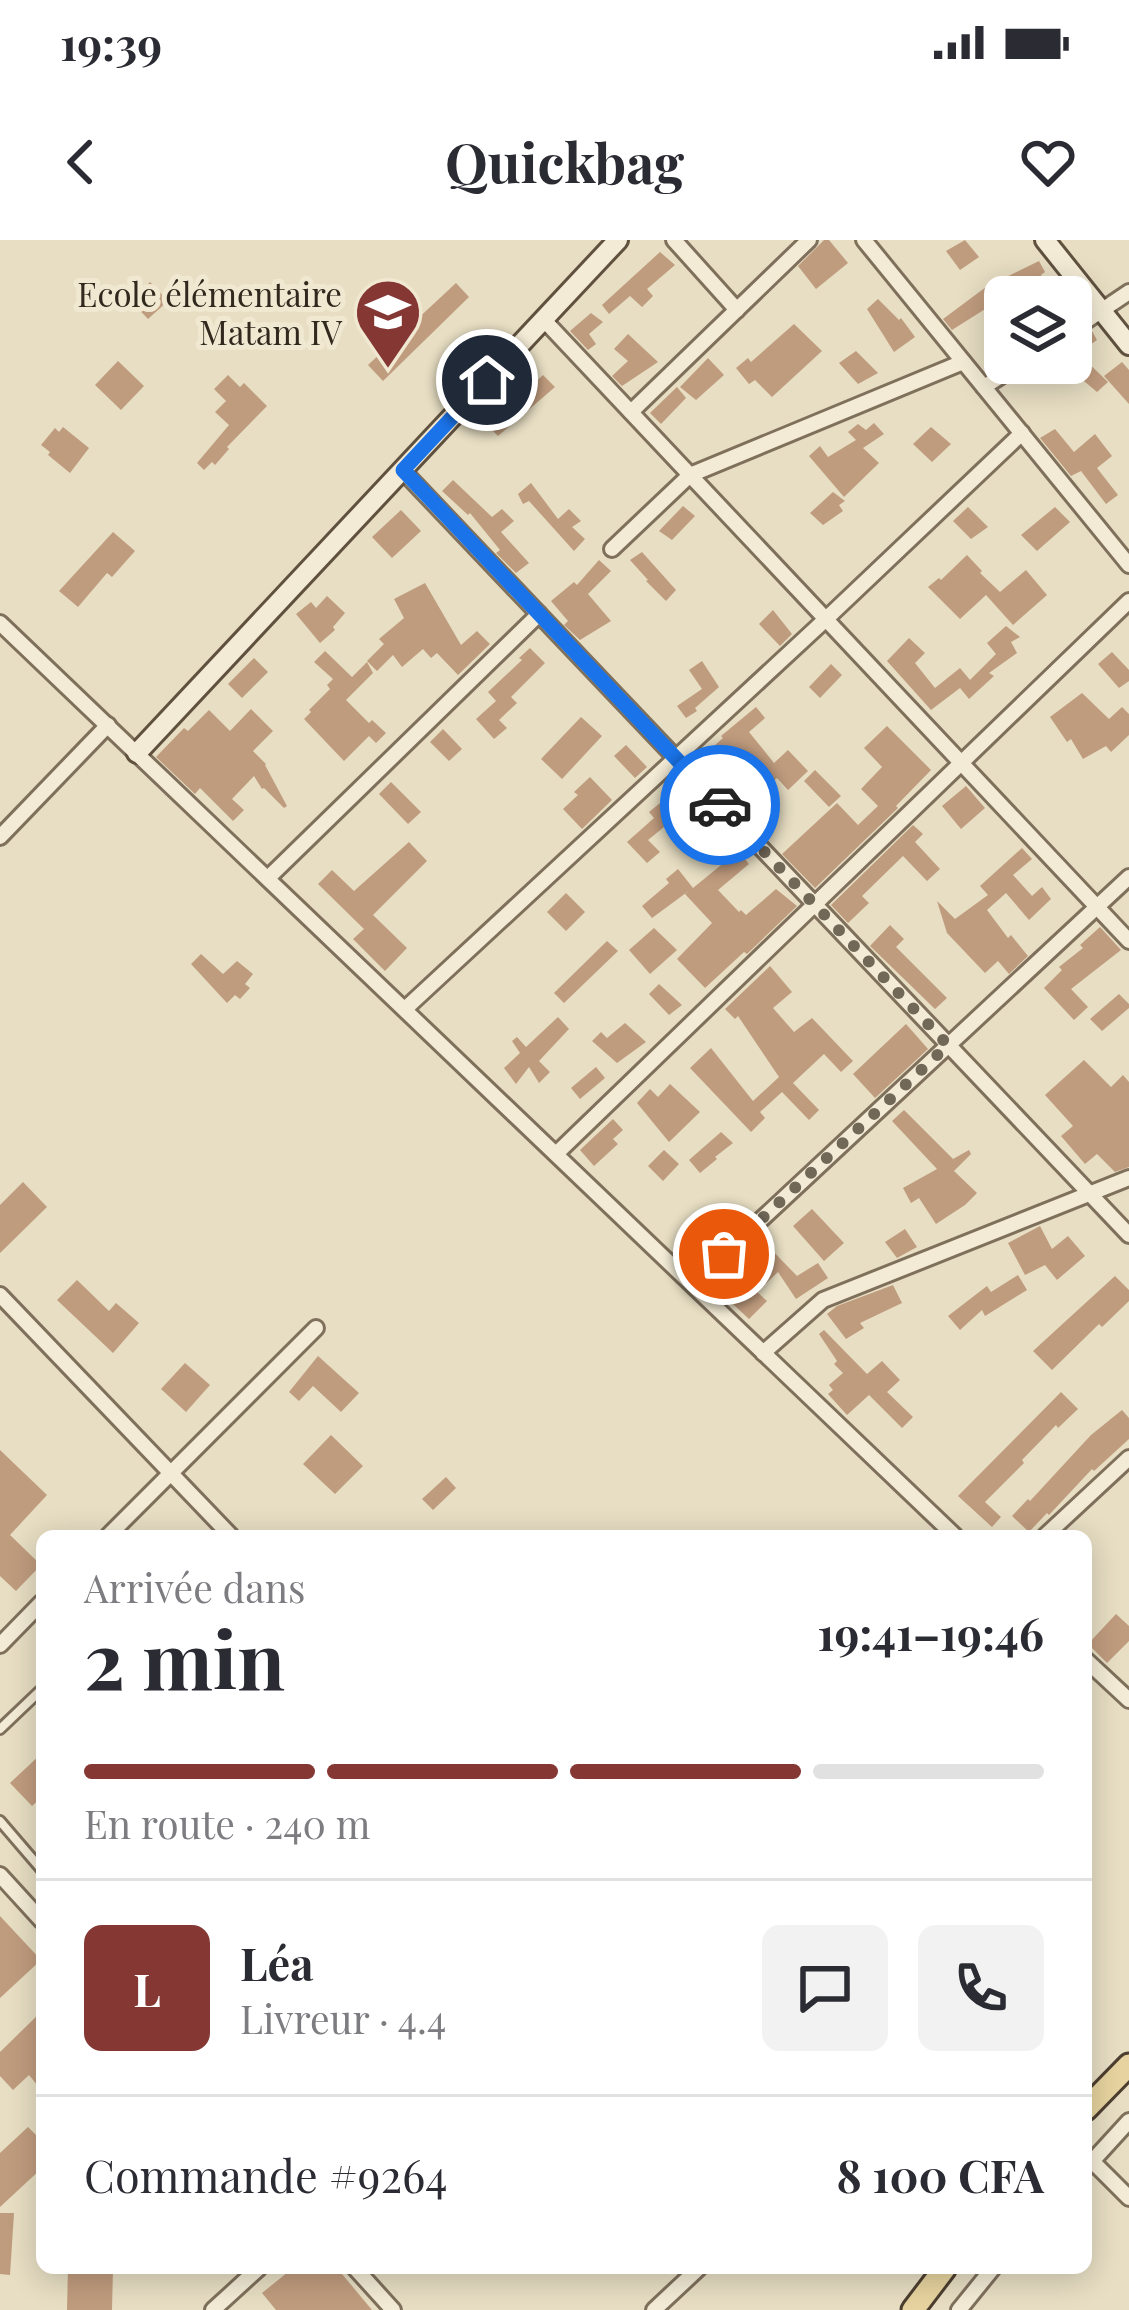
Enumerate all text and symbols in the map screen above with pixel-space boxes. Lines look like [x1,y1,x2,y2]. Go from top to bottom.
text: 19:39 [60,12,162,72]
text: Quickbag [445,126,684,198]
icon: back [48,129,114,195]
icon: heart [1015,129,1081,195]
place label: Ecole élémentaire Matam IV [77,271,343,353]
map controls [984,276,1092,384]
button: layers [984,276,1092,384]
school or university icon: Ecole élémentaire Matam IV [353,277,423,371]
pin [436,329,538,431]
icon: home [454,347,520,413]
courier [660,745,780,865]
icon: car [687,772,753,838]
pin [673,1203,775,1305]
icon: bag [691,1221,757,1287]
text: Arrivée dans [84,1561,305,1613]
text: 19:41–19:46 [817,1602,1044,1662]
text: 2 min [84,1606,285,1710]
text: En route · 240 m [84,1797,370,1849]
button: chat [762,1925,888,2051]
button: phone [918,1925,1044,2051]
text: Léa [240,1932,314,1992]
text: L [133,1958,161,2018]
text: Livreur · 4.4 [240,1992,446,2044]
text: Commande #9264 [84,2144,448,2204]
text: 8 100 CFA [837,2144,1044,2204]

